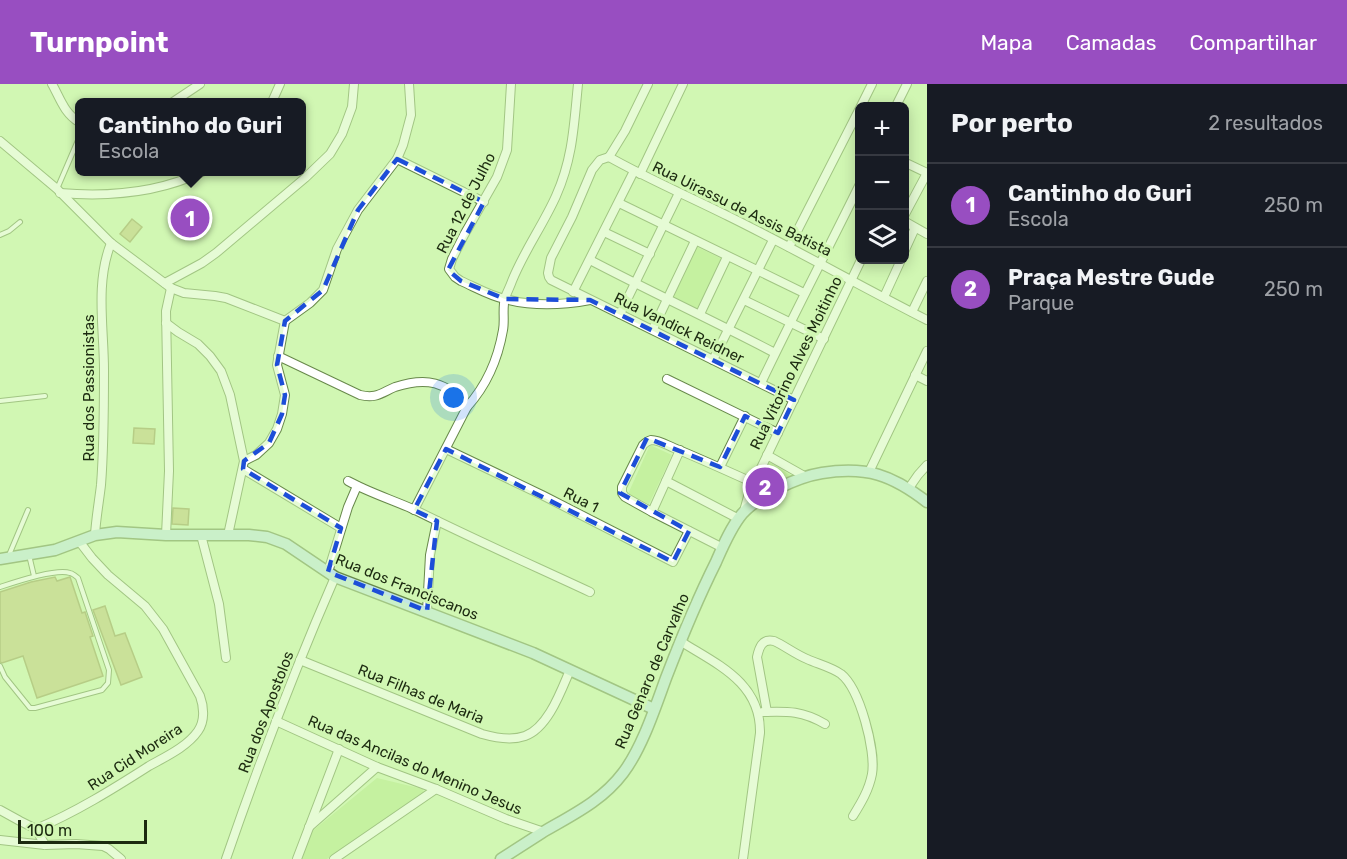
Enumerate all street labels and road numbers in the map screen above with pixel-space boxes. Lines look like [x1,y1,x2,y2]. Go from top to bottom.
street label: Rua 12 de Julho [433,150,499,256]
street label: Rua Uirassu de Assis Batista [649,158,835,260]
street label: Rua Vitorino Alves Moitinho [746,273,846,453]
street label: Rua Vandick Reidner [611,289,747,368]
street label: Rua dos Passionistas [80,314,98,462]
street label: Rua 1 [560,484,602,516]
street label: Rua dos Franciscanos [333,550,481,624]
street label: Rua Genaro de Carvalho [611,590,693,752]
street label: Rua dos Apostolos [234,648,298,775]
street label: Rua Filhas de Maria [355,660,487,728]
street label: Rua das Ancilas do Menino Jesus [305,712,525,819]
street label: Rua Cid Moreira [84,720,186,794]

